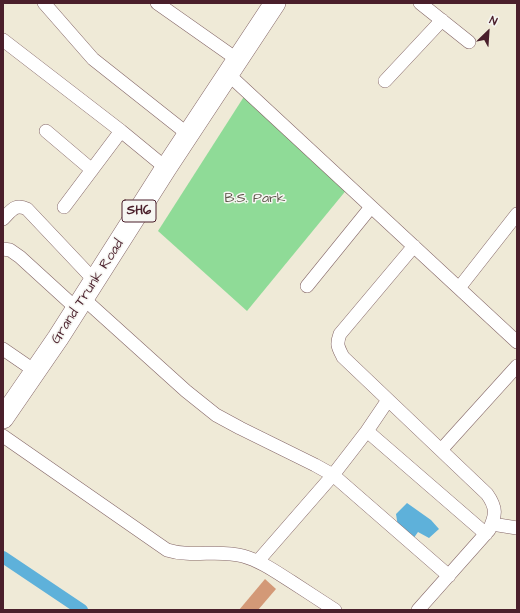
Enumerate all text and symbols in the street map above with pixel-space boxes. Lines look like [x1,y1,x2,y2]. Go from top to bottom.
north arrow [468,12,508,52]
text: N [487,12,500,29]
park label: B.S. Park [225,191,285,207]
road number: SH6 [122,200,156,222]
street label: Grand Trunk Road [48,237,128,347]

